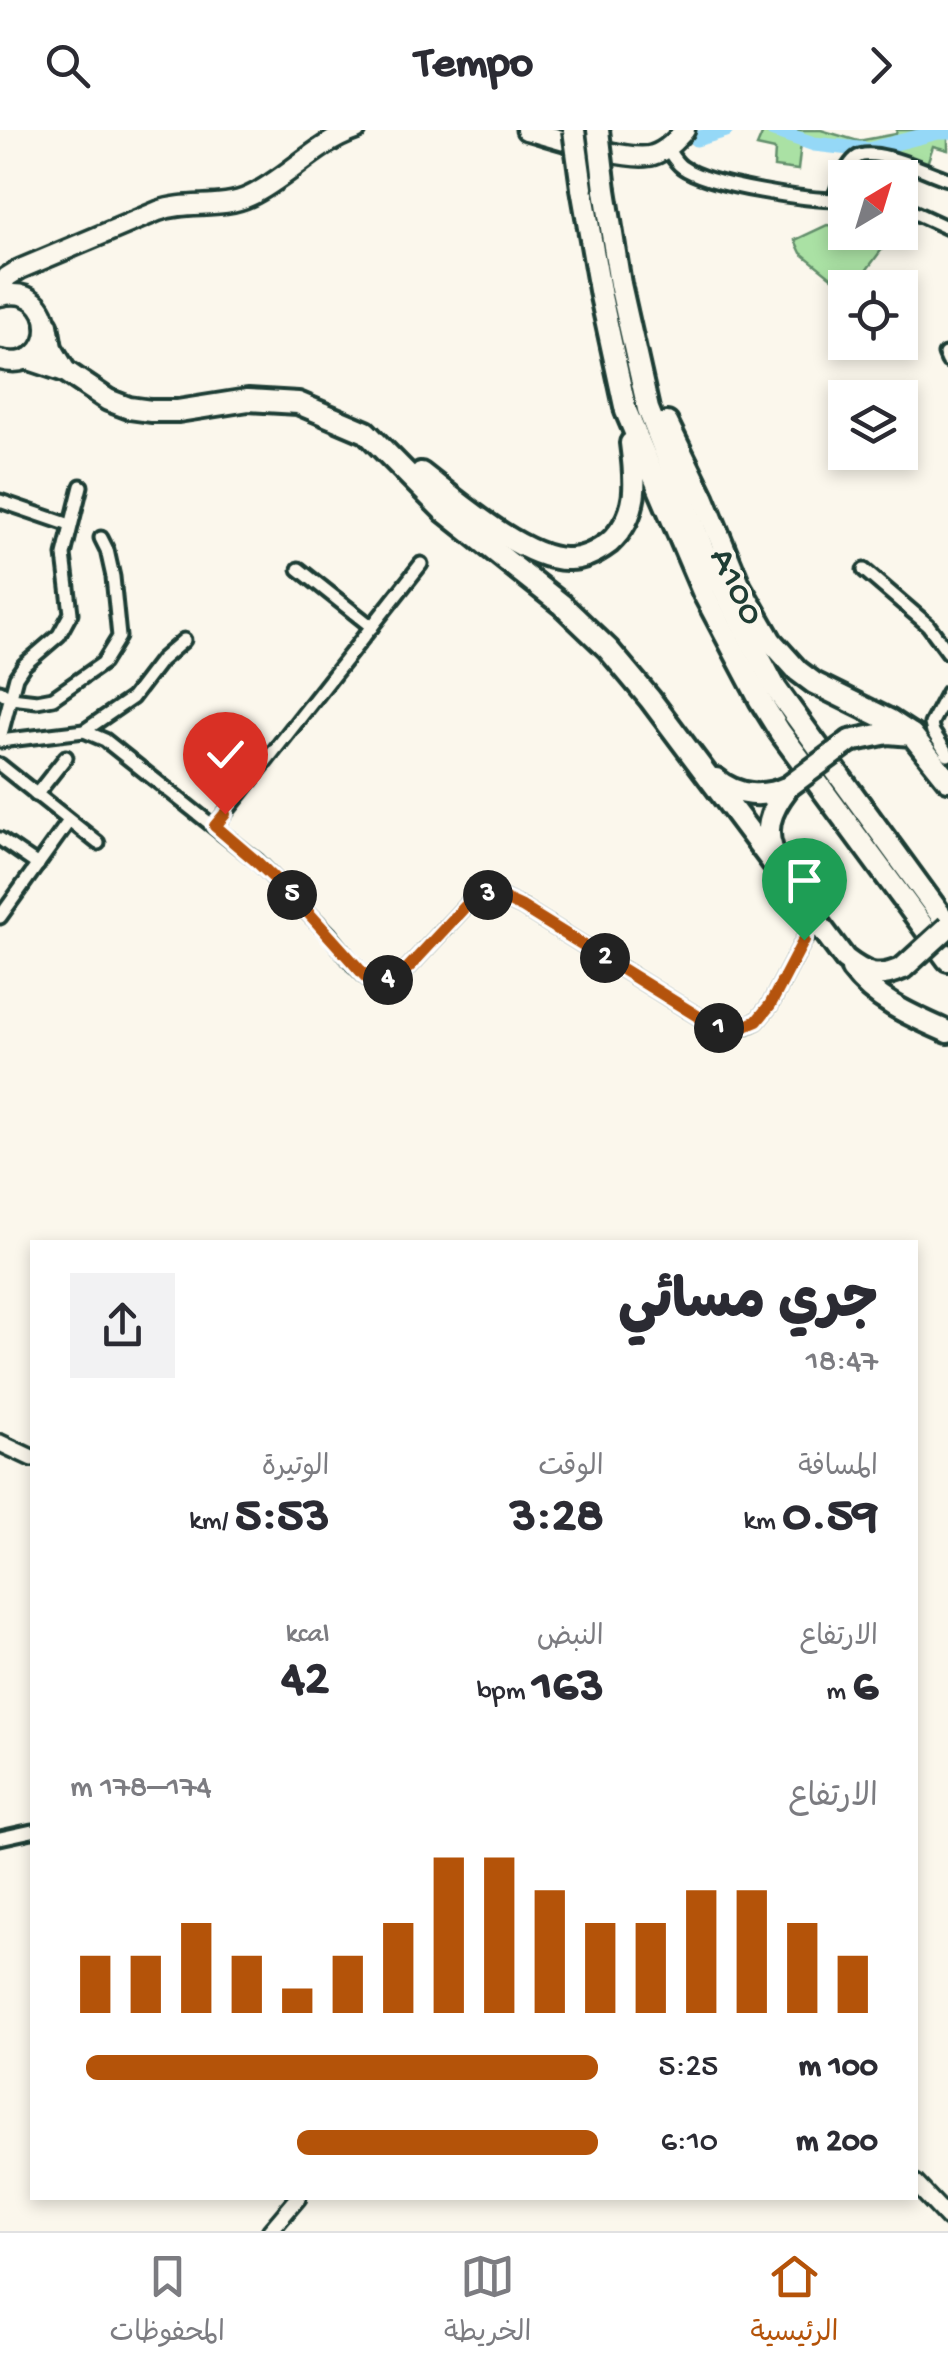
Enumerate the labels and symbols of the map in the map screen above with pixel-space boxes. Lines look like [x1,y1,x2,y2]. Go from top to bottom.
north arrow [828,160,918,250]
street label: A100 [697,542,772,634]
pin [183,712,268,815]
pin [762,838,847,941]
pin: 5 [267,870,317,920]
pin: 3 [463,870,513,920]
pin: 2 [580,933,630,983]
pin: 4 [363,955,413,1005]
pin: 1 [694,1003,744,1053]

